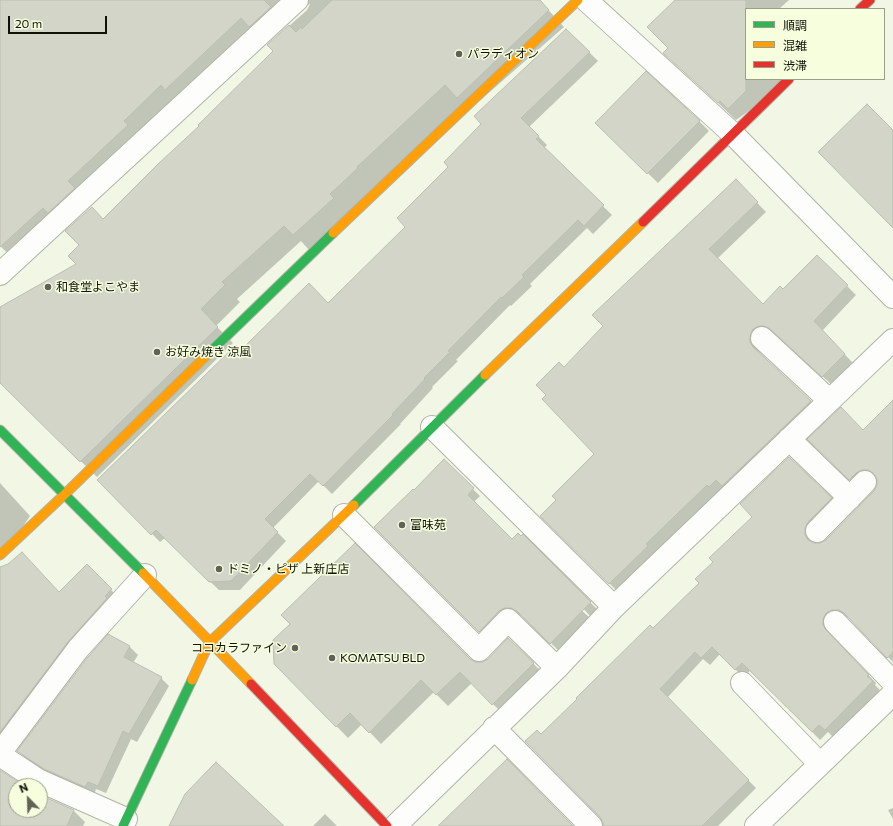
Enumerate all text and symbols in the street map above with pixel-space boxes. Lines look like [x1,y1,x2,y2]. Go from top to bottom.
scale bar [10,8,109,34]
legend [745,8,885,80]
text: 20 m [15,16,42,30]
text: 順調 [783,18,807,32]
text: 混雑 [783,38,807,52]
place label: パラディオン [467,47,539,61]
marker: パラディオン [454,49,464,59]
text: 渋滞 [783,58,807,72]
place label: 和食堂よこやま [56,280,140,294]
marker: 和食堂よこやま [43,282,53,292]
place label: お好み焼き 涼風 [165,345,251,359]
marker: お好み焼き 涼風 [152,347,162,357]
place label: 富味苑 [410,518,446,532]
marker: 富味苑 [397,520,407,530]
place label: ドミノ・ピザ 上新庄店 [227,562,349,576]
marker: ドミノ・ピザ 上新庄店 [214,564,224,574]
place label: ココカラファイン [191,641,287,655]
marker: ココカラファイン [290,643,300,653]
place label: KOMATSU BLD [340,651,425,665]
marker: KOMATSU BLD [327,653,337,663]
north arrow [8,778,48,818]
text: N [17,780,30,795]

